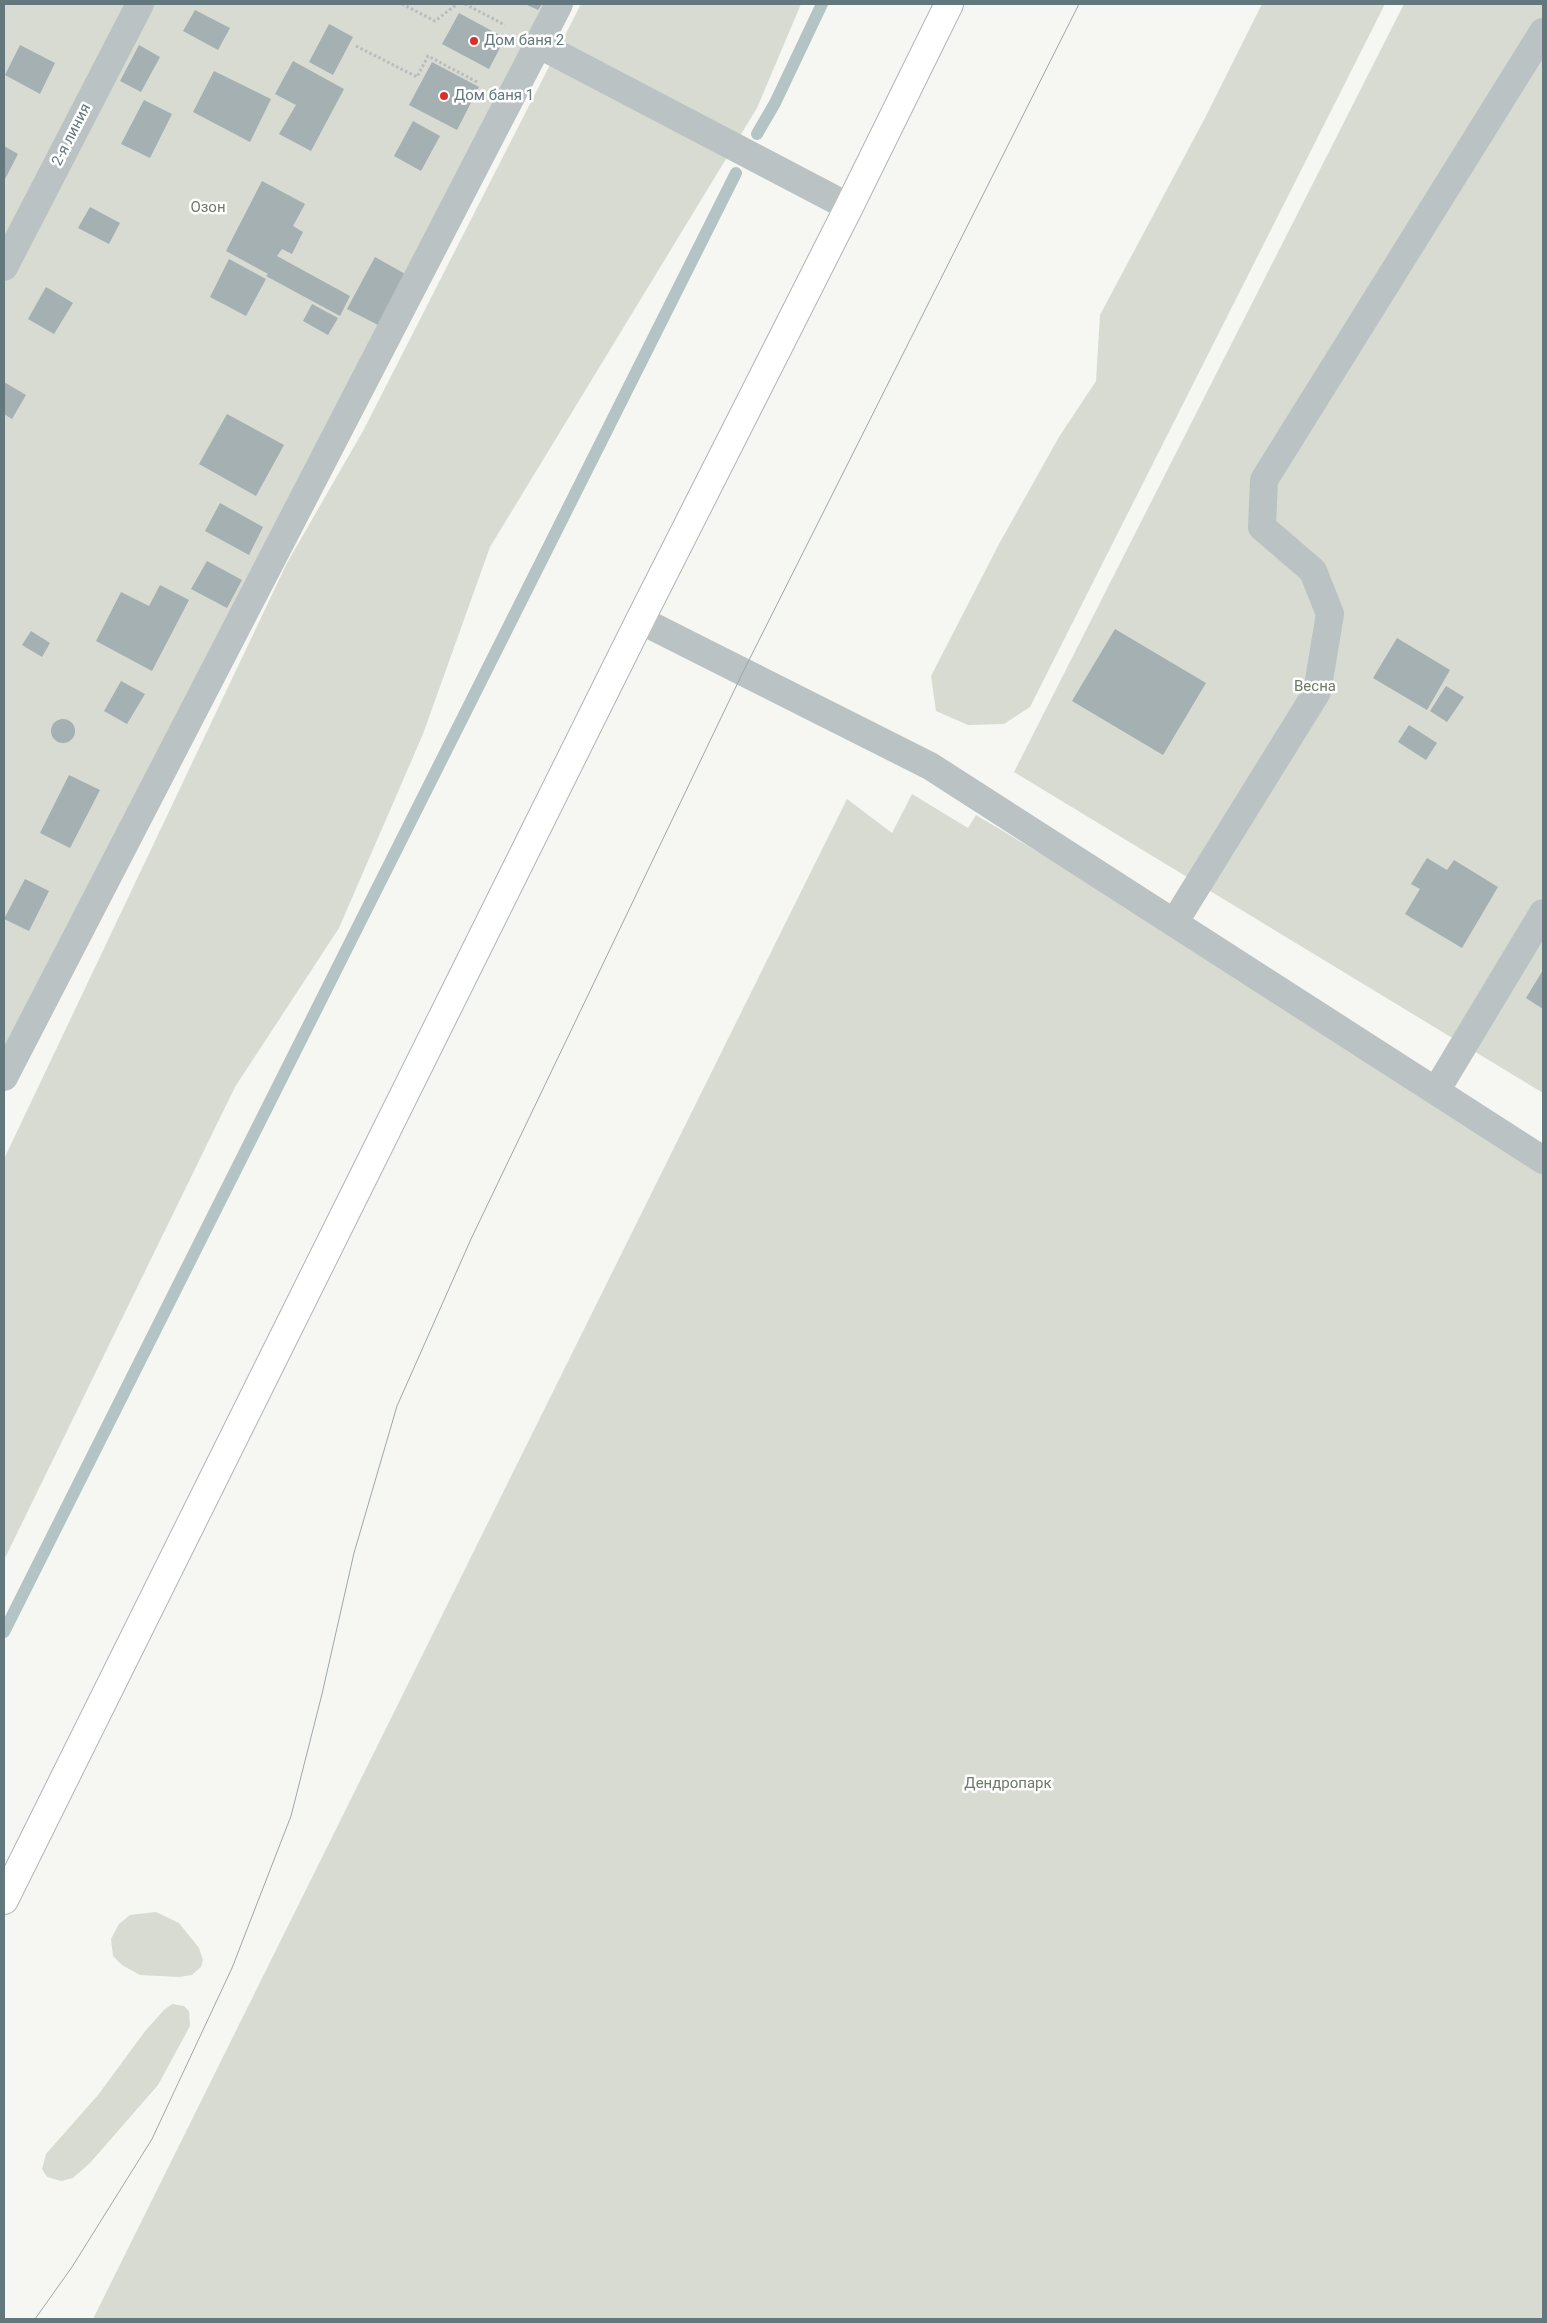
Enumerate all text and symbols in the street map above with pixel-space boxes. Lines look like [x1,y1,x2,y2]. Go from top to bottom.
place label: Дом баня 2 [484,32,564,50]
marker: Дом баня 2 [468,35,480,47]
place label: Дом баня 1 [454,87,534,105]
marker: Дом баня 1 [438,90,450,102]
street label: 2-я линия [49,101,95,169]
park label: Озон [190,199,226,217]
park label: Весна [1294,678,1336,696]
park label: Дендропарк [964,1775,1052,1793]

